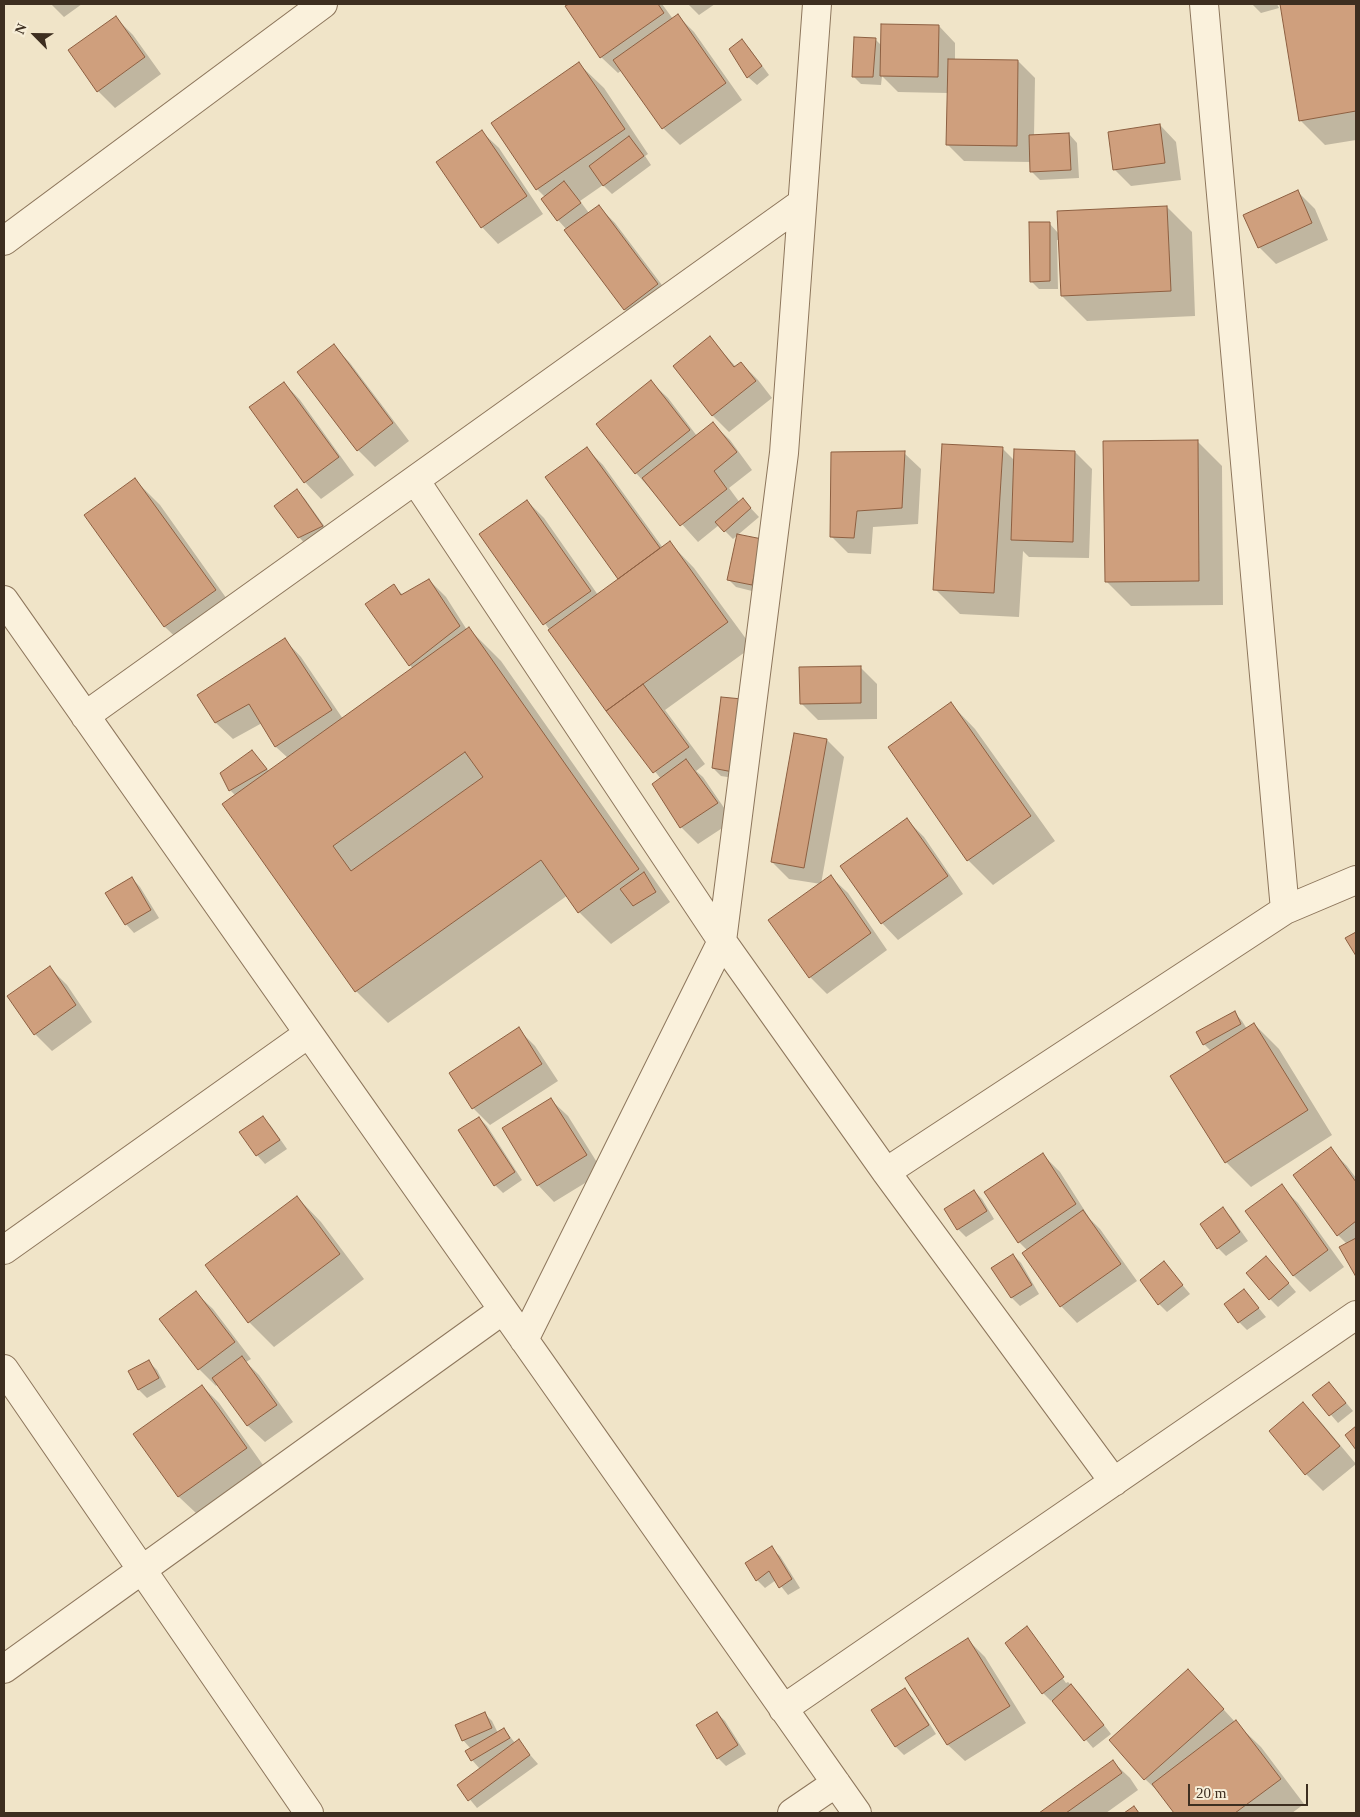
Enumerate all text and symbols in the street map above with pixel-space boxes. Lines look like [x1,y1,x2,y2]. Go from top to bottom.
north arrow [10,10,60,60]
text: N [12,21,30,37]
scale bar [1190,1774,1310,1806]
text: 20 m [1196,1785,1226,1801]

